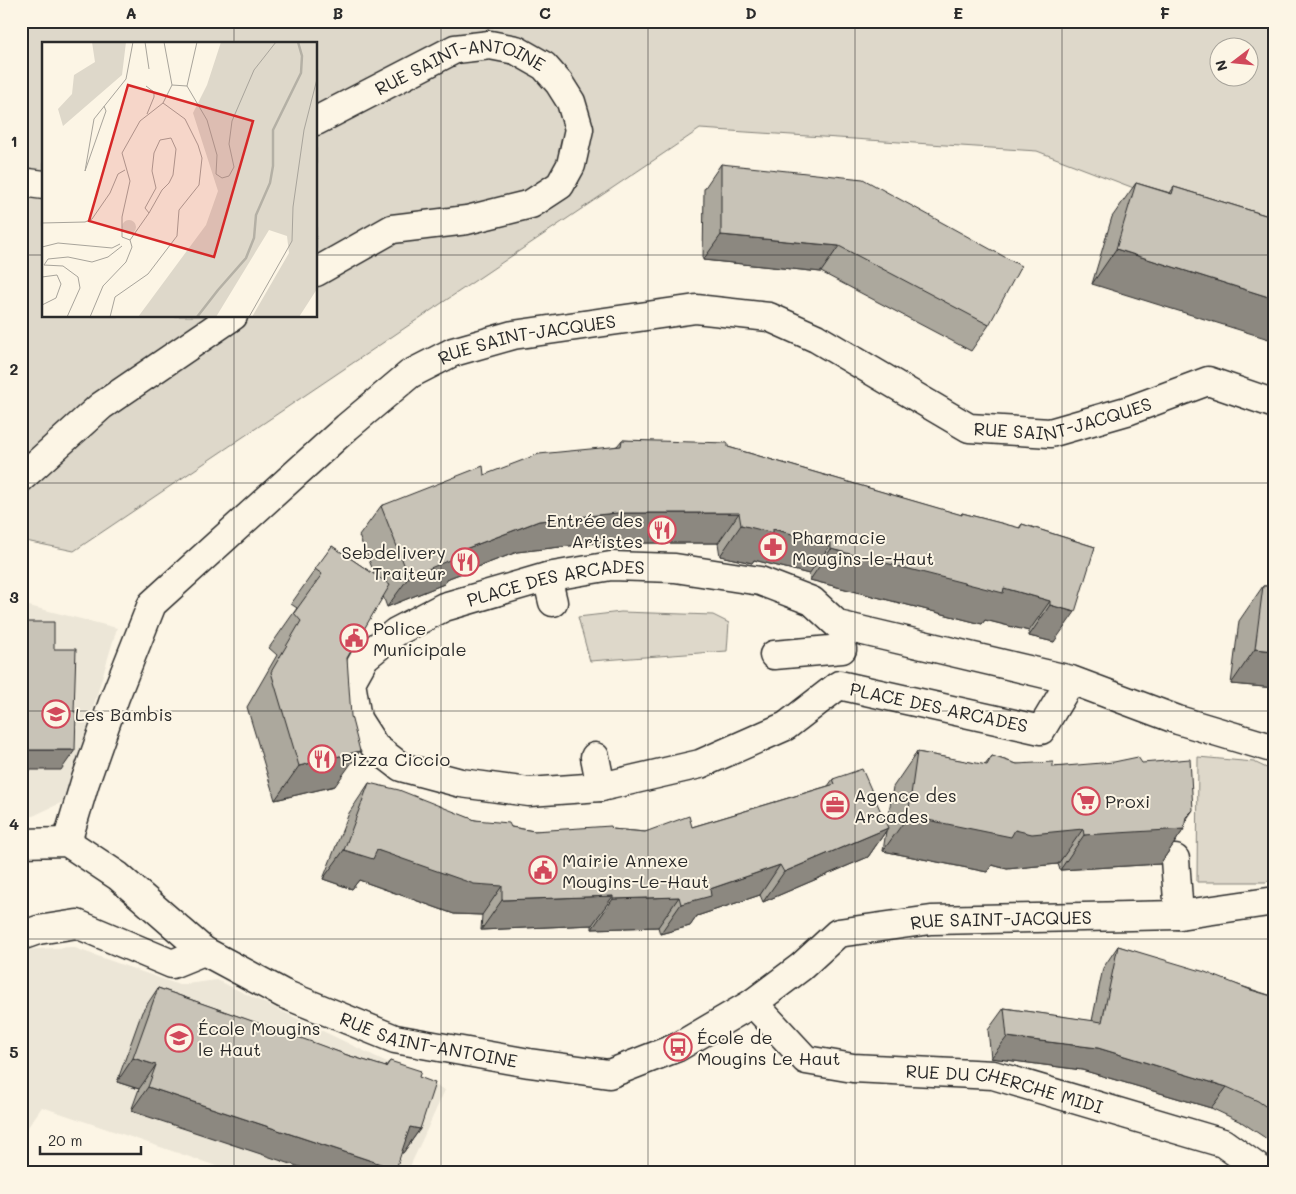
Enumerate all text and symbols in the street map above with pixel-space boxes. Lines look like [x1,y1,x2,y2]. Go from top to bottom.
text: A [125,2,137,23]
text: B [333,2,343,23]
text: C [539,2,551,23]
text: D [745,2,757,23]
text: E [953,2,963,23]
text: F [1160,2,1170,23]
street label: RUE SAINT-ANTOINE [371,33,550,101]
north arrow [1208,38,1258,88]
inset map [42,42,318,318]
text: N [1210,58,1232,73]
text: 1 [10,130,18,151]
street label: RUE SAINT-JACQUES [434,309,617,370]
text: 2 [10,358,19,379]
street label: RUE SAINT-JACQUES [973,391,1155,446]
place label: Entrée des Artistes [546,508,643,553]
restaurant icon: Entrée des Artistes [647,515,677,545]
place label: Pharmacie Mougins-le-Haut [792,525,934,570]
pharmacy icon: Pharmacie Mougins-le-Haut [758,532,788,562]
place label: Sebdelivery Traiteur [342,540,446,585]
restaurant icon: Sebdelivery Traiteur [450,547,480,577]
street label: PLACE DES ARCADES [464,554,645,612]
text: 3 [9,586,19,607]
place label: Police Municipale [373,616,467,661]
public building icon: Police Municipale [339,623,369,653]
street label: PLACE DES ARCADES [848,676,1030,738]
school or university icon: Les Bambis [41,699,71,729]
place label: Les Bambis [75,702,173,726]
restaurant icon: Pizza Ciccio [307,744,337,774]
place label: Pizza Ciccio [341,747,451,771]
place label: Agence des Arcades [854,783,957,828]
supermarket icon: Proxi [1071,786,1101,816]
place label: Proxi [1105,789,1150,813]
office icon: Agence des Arcades [820,790,850,820]
text: 4 [9,813,19,834]
place label: Mairie Annexe Mougins-Le-Haut [562,848,709,893]
public building icon: Mairie Annexe Mougins-Le-Haut [528,855,558,885]
street label: RUE SAINT-JACQUES [909,905,1092,935]
street label: RUE SAINT-ANTOINE [336,1006,519,1073]
place label: École Mougins le Haut [198,1016,321,1061]
school or university icon: École Mougins le Haut [164,1023,194,1053]
place label: École de Mougins Le Haut [697,1025,840,1070]
bus stop icon: École de Mougins Le Haut [663,1032,693,1062]
text: 5 [9,1041,19,1062]
street label: RUE DU CHERCHE MIDI [905,1059,1106,1119]
scale bar [40,1124,141,1156]
text: 20 m [48,1130,82,1150]

